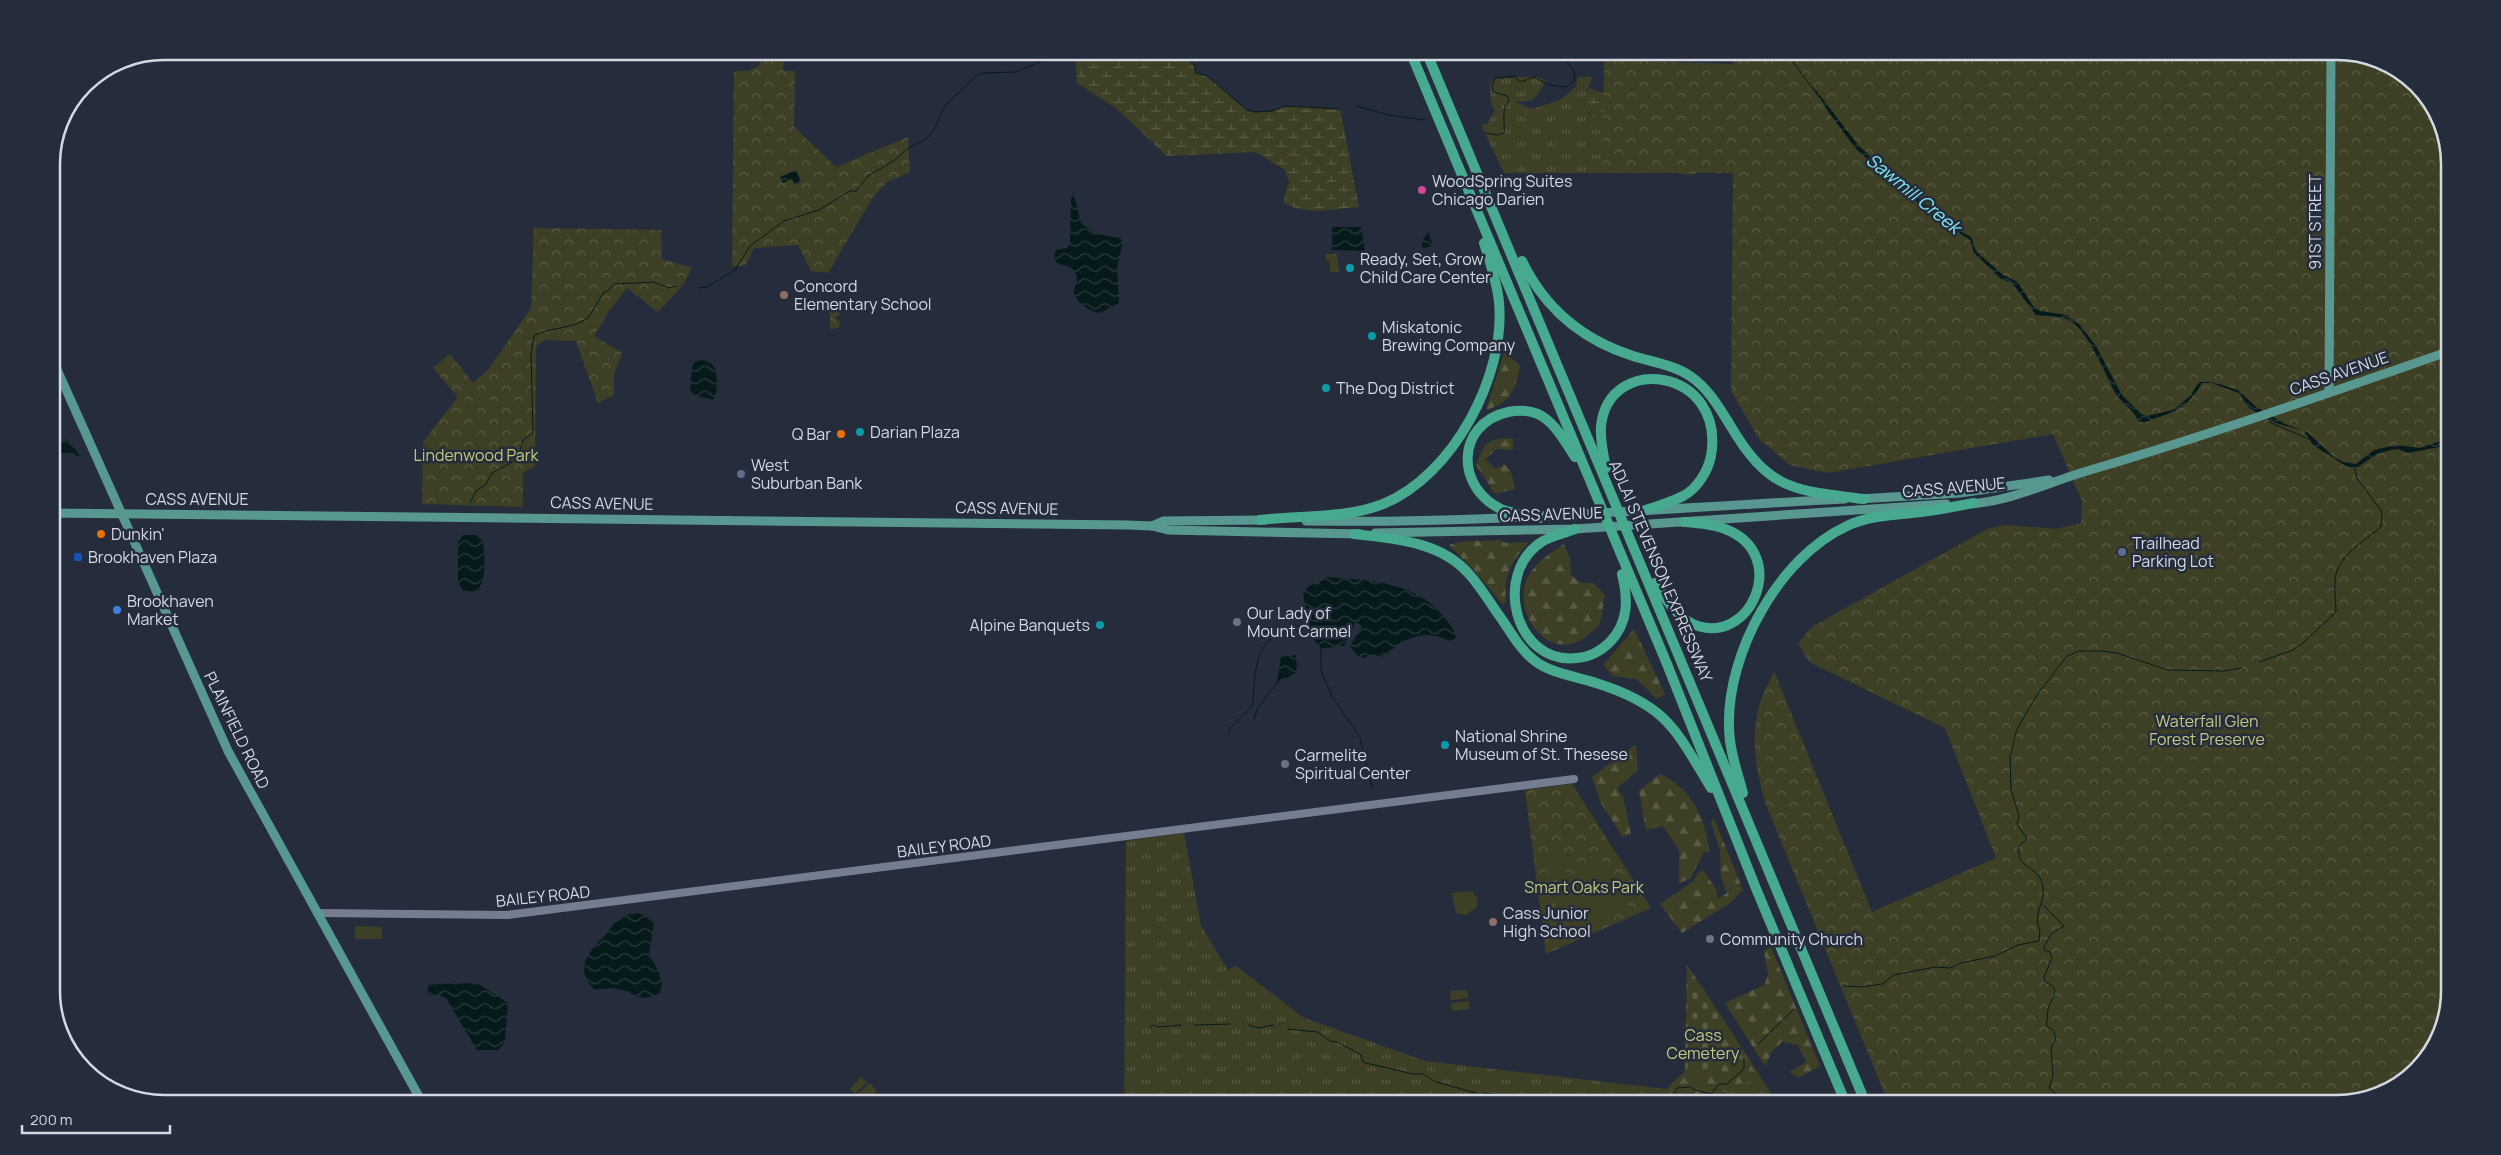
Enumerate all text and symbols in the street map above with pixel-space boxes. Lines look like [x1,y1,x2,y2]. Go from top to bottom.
water label: Sawmill Creek [1862,147,1969,241]
place label: WoodSpring Suites Chicago Darien [1432,170,1572,210]
street label: 91ST STREET [2304,174,2326,270]
marker: WoodSpring Suites Chicago Darien [1416,184,1428,196]
place label: Ready, Set, Grow Child Care Center [1360,248,1491,288]
marker: Ready, Set, Grow Child Care Center [1344,262,1356,274]
place label: Concord Elementary School [794,275,932,315]
marker: Concord Elementary School [778,289,790,301]
place label: Miskatonic Brewing Company [1382,316,1516,356]
marker: Miskatonic Brewing Company [1366,330,1378,342]
street label: CASS AVENUE [2287,346,2391,400]
place label: The Dog District [1336,377,1455,399]
marker: The Dog District [1320,382,1332,394]
place label: Darian Plaza [870,421,960,443]
place label: Q Bar [792,423,831,445]
marker: Darian Plaza [854,426,866,438]
marker: Q Bar [835,428,847,440]
park label: Lindenwood Park [414,444,540,466]
place label: West Suburban Bank [751,454,863,494]
street label: ADLAI STEVENSON EXPRESSWAY [1604,457,1718,685]
marker: West Suburban Bank [735,468,747,480]
street label: CASS AVENUE [1902,472,2006,502]
street label: CASS AVENUE [145,488,249,510]
street label: CASS AVENUE [550,491,654,515]
street label: CASS AVENUE [955,496,1059,520]
street label: CASS AVENUE [1499,501,1603,527]
place label: Dunkin' [111,523,165,545]
marker: Dunkin' [95,528,107,540]
place label: Trailhead Parking Lot [2132,532,2214,572]
place label: Brookhaven Plaza [88,546,217,568]
marker: Trailhead Parking Lot [2116,546,2128,558]
marker: Brookhaven Plaza [72,551,84,563]
place label: Brookhaven Market [127,590,214,630]
place label: Our Lady of Mount Carmel [1247,602,1351,642]
marker: Brookhaven Market [111,604,123,616]
place label: Alpine Banquets [970,614,1090,636]
marker: Our Lady of Mount Carmel [1231,616,1243,628]
marker: Alpine Banquets [1094,619,1106,631]
street label: PLAINFIELD ROAD [199,668,275,793]
park label: Waterfall Glen Forest Preserve [2149,710,2265,750]
place label: National Shrine Museum of St. Thesese [1455,725,1628,765]
marker: National Shrine Museum of St. Thesese [1439,739,1451,751]
place label: Carmelite Spiritual Center [1295,744,1411,784]
marker: Carmelite Spiritual Center [1279,758,1291,770]
street label: BAILEY ROAD [896,829,993,863]
park label: Smart Oaks Park [1524,876,1645,898]
street label: BAILEY ROAD [495,880,591,912]
place label: Cass Junior High School [1503,902,1591,942]
marker: Cass Junior High School [1487,916,1499,928]
place label: Community Church [1720,928,1863,950]
marker: Community Church [1704,933,1716,945]
park label: Cass Cemetery [1667,1024,1740,1064]
scale bar [22,1102,170,1134]
text: 200 m [30,1109,73,1130]

